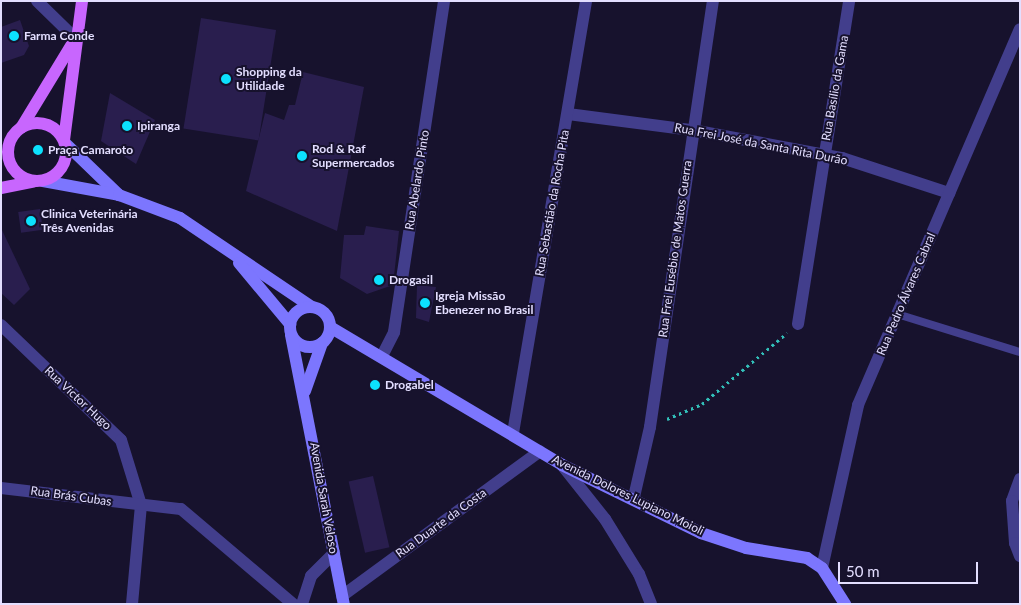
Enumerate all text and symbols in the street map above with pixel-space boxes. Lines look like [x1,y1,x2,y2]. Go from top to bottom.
place label: Farma Conde [24,29,94,43]
marker: Farma Conde [8,30,20,42]
street label: Rua Basílio da Gama [819,34,851,142]
place label: Shopping da Utilidade [236,65,302,93]
marker: Shopping da Utilidade [220,73,232,85]
place label: Ipiranga [137,119,180,133]
marker: Ipiranga [121,120,133,132]
street label: Rua Frei José da Santa Rita Durão [673,120,849,168]
street label: Rua Abelardo Pinto [402,129,432,231]
street label: Rua Sebastião da Rocha Pita [532,129,572,277]
place label: Rod & Raf Supermercados [312,142,395,170]
place label: Praça Camaroto [48,143,133,157]
marker: Praça Camaroto [32,144,44,156]
marker: Rod & Raf Supermercados [296,150,308,162]
street label: Rua Frei Eusébio de Matos Guerra [655,160,695,338]
place label: Clinica Veterinária Três Avenidas [41,207,138,235]
marker: Clinica Veterinária Três Avenidas [25,215,37,227]
street label: Rua Pedro Álvares Cabral [874,230,938,358]
place label: Drogasil [389,273,433,287]
marker: Drogasil [373,274,385,286]
place label: Igreja Missão Ebenezer no Brasil [435,289,534,317]
marker: Igreja Missão Ebenezer no Brasil [419,297,431,309]
street label: Rua Victor Hugo [41,363,115,433]
place label: Drogabel [385,378,434,392]
marker: Drogabel [369,379,381,391]
street label: Avenida Sarah Veloso [307,441,341,555]
street label: Avenida Dolores Lupiano Moioli [550,452,706,538]
street label: Rua Brás Cubas [30,483,112,509]
street label: Rua Duarte da Costa [393,485,489,561]
scale bar [841,552,981,584]
text: 50 m [846,562,880,580]

